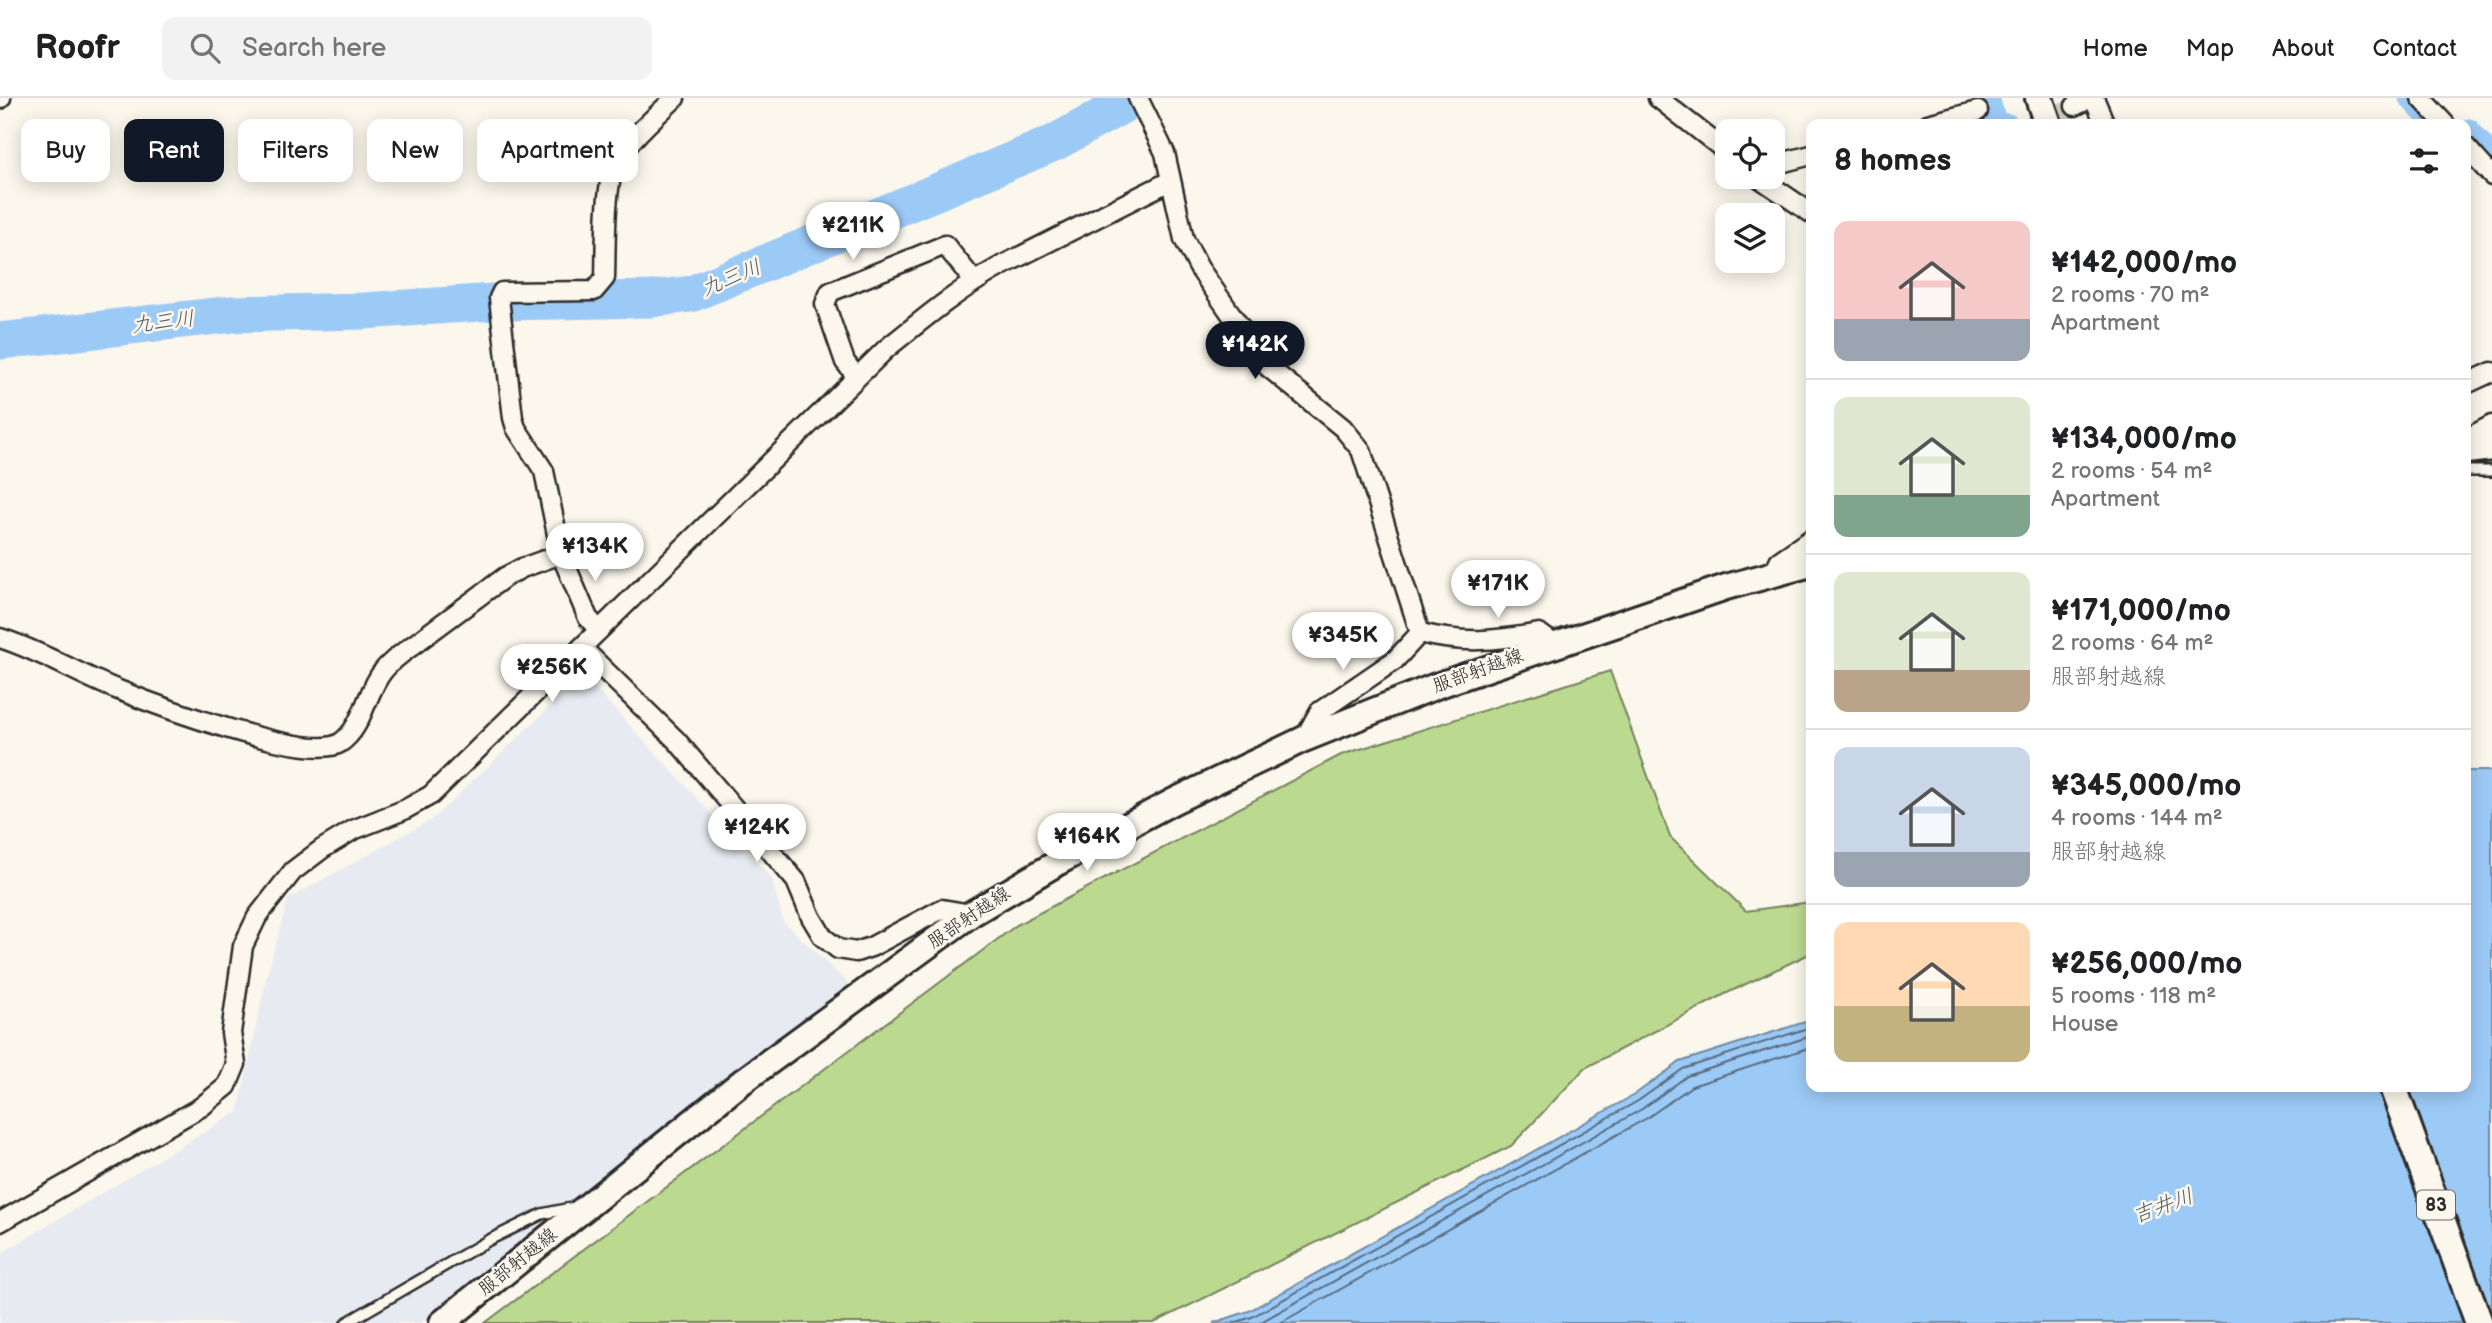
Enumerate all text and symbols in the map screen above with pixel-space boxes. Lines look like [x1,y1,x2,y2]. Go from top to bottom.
search box [162,17,652,80]
text: Roofr [35,28,120,68]
icon: search [186,29,224,67]
text: Search here [242,33,386,64]
text: Home [2083,34,2148,63]
text: Map [2186,34,2234,63]
text: About [2272,34,2334,63]
text: Contact [2372,34,2457,63]
chip: Buy [21,119,110,182]
chip: Rent [124,119,224,182]
chip: Filters [238,119,353,182]
chip: New [367,119,463,182]
chip: Apartment [477,119,638,182]
map controls [1715,119,1785,273]
button: locate [1715,119,1785,189]
icon: filters [2405,142,2443,180]
text: 8 homes [1834,143,1951,179]
pin: ¥211K [804,202,902,262]
button: layers [1715,203,1785,273]
text: ¥211K [822,211,884,239]
text: ¥142,000/mo [2051,245,2237,281]
icon: home [1890,249,1974,333]
water label: 九三川 [697,254,765,302]
text: 2 rooms · 70 m² [2051,281,2210,309]
water label: 九三川 [130,306,196,338]
text: Apartment [2051,309,2160,337]
pin: ¥142K [1206,322,1304,381]
text: ¥142K [1222,330,1288,358]
text: ¥134,000/mo [2051,421,2237,457]
icon: home [1890,425,1974,509]
text: 2 rooms · 54 m² [2051,457,2213,485]
text: Apartment [2051,485,2160,513]
pin: ¥134K [546,524,644,583]
text: ¥134K [562,532,628,560]
pin: ¥171K [1449,560,1547,620]
text: ¥171K [1467,569,1529,597]
text: ¥171,000/mo [2051,593,2231,629]
icon: home [1890,600,1974,684]
pin: ¥345K [1294,612,1392,672]
text: ¥345K [1308,621,1378,649]
text: 2 rooms · 64 m² [2051,629,2213,657]
pin: ¥256K [503,644,601,704]
street label: 服部射越線 [1429,644,1527,698]
text: ¥256K [517,653,587,681]
text: 服部射越線 [2051,663,2166,691]
text: ¥345,000/mo [2051,768,2241,804]
icon: home [1890,775,1974,859]
pin: ¥124K [708,804,806,864]
text: 4 rooms · 144 m² [2051,804,2223,832]
text: ¥124K [724,813,790,841]
pin: ¥164K [1038,814,1136,873]
text: ¥164K [1054,822,1120,850]
text: 服部射越線 [2051,838,2166,866]
street label: 服部射越線 [923,882,1015,954]
text: ¥256,000/mo [2051,946,2242,982]
icon: home [1890,950,1974,1034]
text: 5 rooms · 118 m² [2051,982,2216,1010]
text: House [2051,1010,2118,1038]
water label: 吉井川 [2129,1183,2197,1229]
road number: 83 [2417,1190,2455,1220]
street label: 服部射越線 [474,1223,562,1301]

